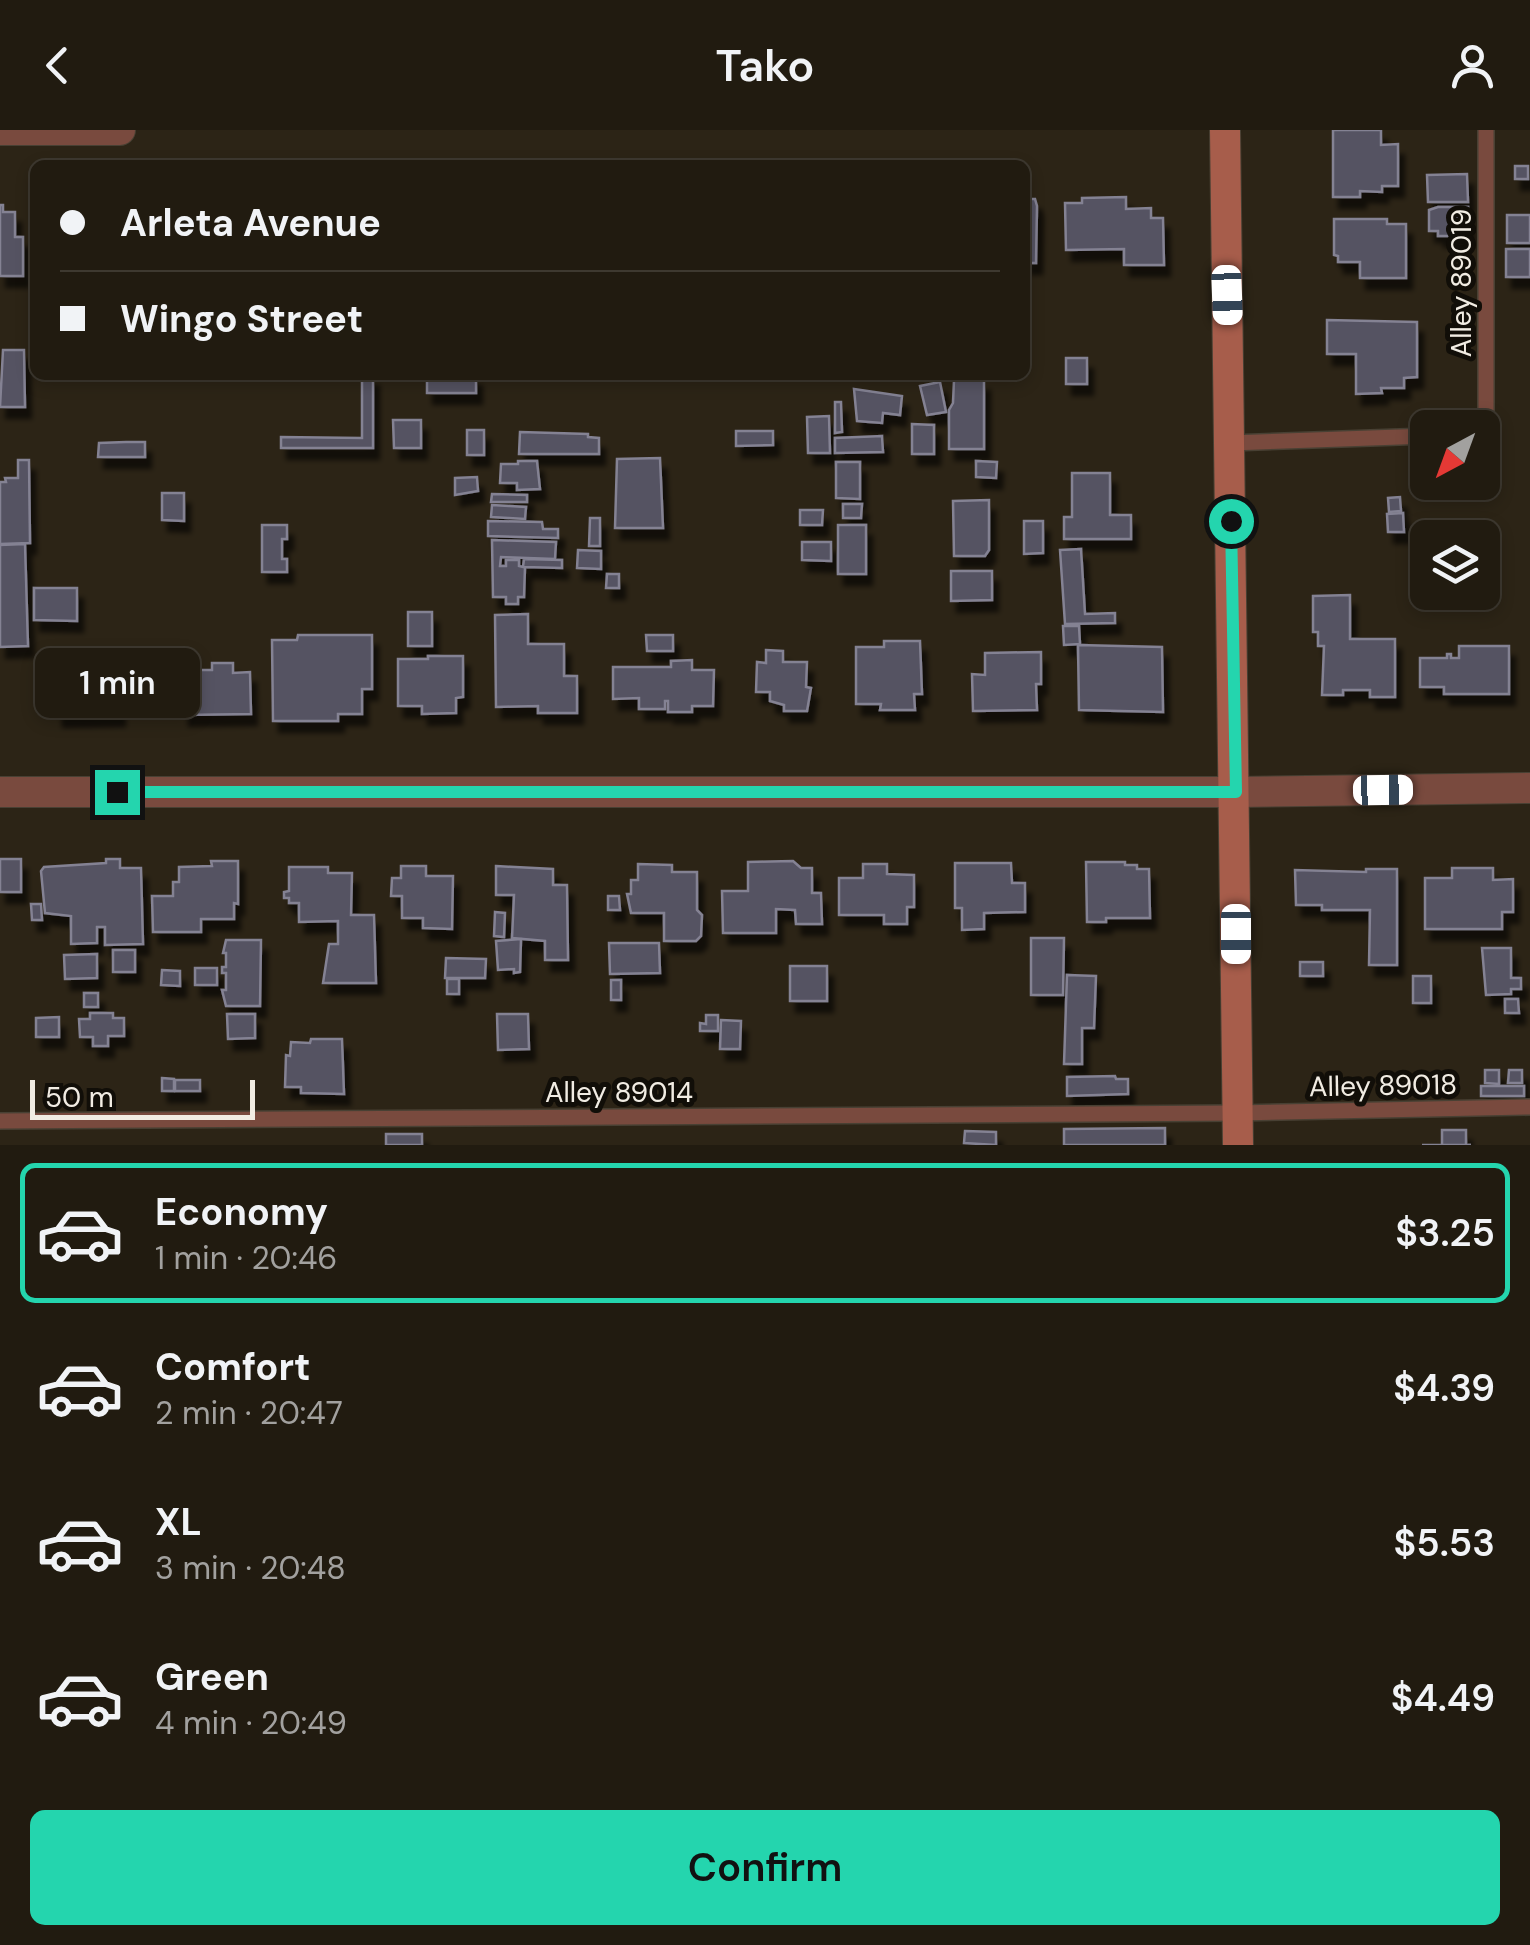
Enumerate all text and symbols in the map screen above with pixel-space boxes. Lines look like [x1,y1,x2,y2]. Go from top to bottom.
text: Tako [716,36,814,95]
icon: back [30,38,85,93]
icon: person [1445,38,1500,93]
text: Arleta Avenue [120,198,381,248]
street label: Alley 89019 [1443,209,1480,357]
car [1211,264,1243,326]
text: Wingo Street [120,294,363,344]
north arrow [1410,410,1500,500]
map controls [1410,410,1500,610]
route start [1209,499,1254,544]
button: layers [1410,520,1500,610]
callout: 1 min [34,647,200,717]
text: 1 min [79,662,156,704]
route end [95,770,140,815]
car [1353,774,1413,806]
car [1221,904,1251,964]
street label: Alley 89018 [1309,1066,1457,1105]
street label: Alley 89014 [545,1074,693,1111]
scale bar [30,1075,255,1120]
text: 50 m [45,1079,114,1116]
text: Economy [155,1187,328,1237]
icon: car [35,1188,125,1278]
text: $3.25 [1395,1208,1495,1258]
text: 1 min · 20:46 [155,1237,337,1279]
text: Comfort [155,1342,311,1392]
icon: car [35,1343,125,1433]
text: $4.39 [1393,1363,1495,1413]
text: 2 min · 20:47 [155,1392,343,1434]
text: XL [155,1497,202,1547]
icon: car [35,1498,125,1588]
text: $5.53 [1394,1518,1495,1568]
text: 3 min · 20:48 [155,1547,346,1589]
text: Green [155,1652,269,1702]
icon: car [35,1653,125,1743]
text: $4.49 [1391,1673,1495,1723]
text: 4 min · 20:49 [155,1702,347,1744]
button: Confirm [30,1810,1500,1925]

